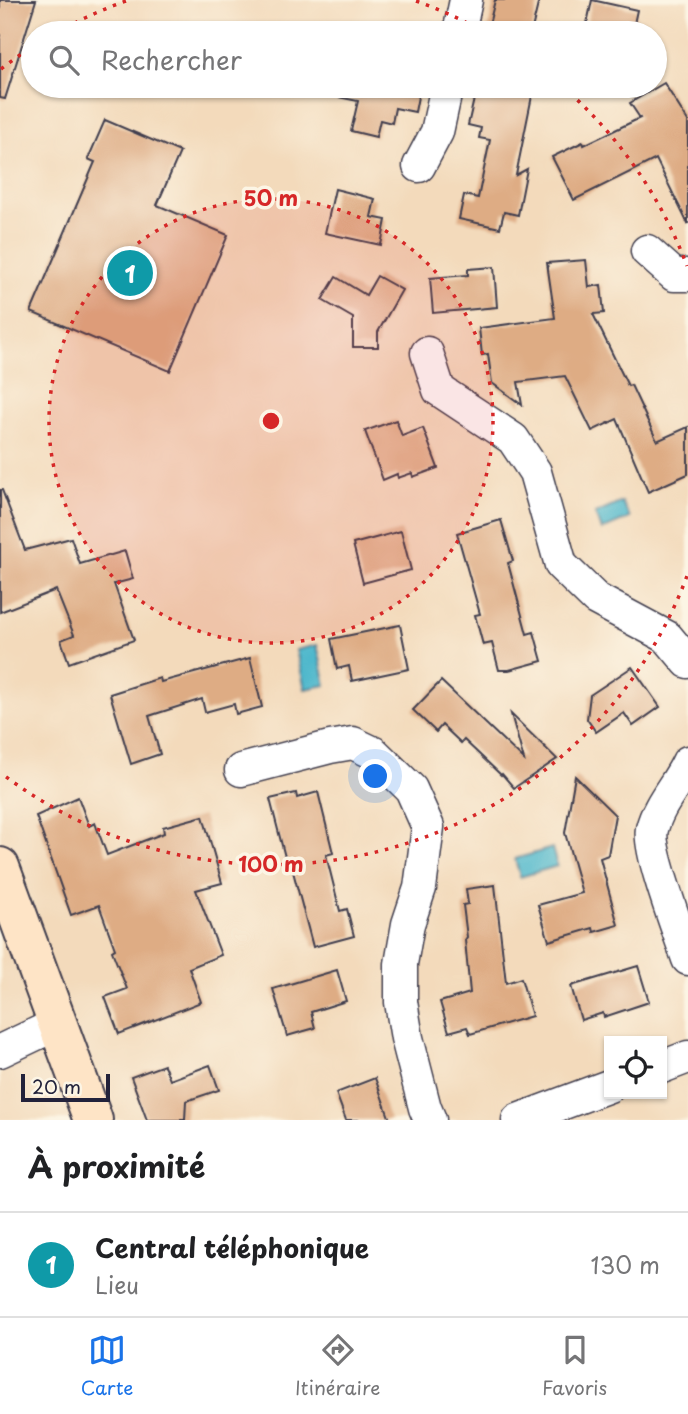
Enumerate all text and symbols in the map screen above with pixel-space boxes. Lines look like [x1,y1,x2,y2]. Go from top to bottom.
search box [21,21,667,98]
text: Rechercher [101,40,242,79]
icon: search [45,41,83,79]
text: 50 m [244,181,298,213]
pin: 1 [107,247,153,299]
centre of rings [259,409,283,433]
your location [358,759,392,793]
text: 100 m [238,847,304,879]
map controls [604,1036,667,1099]
button: locate [604,1036,667,1099]
scale bar [21,1071,110,1103]
text: 20 m [32,1072,81,1100]
text: À proximité [28,1143,205,1188]
text: Central téléphonique [95,1228,369,1267]
text: 1 [46,1247,57,1282]
text: 130 m [590,1247,660,1282]
text: Lieu [95,1267,139,1302]
tab: Carte [81,1331,133,1401]
tab: Itinéraire [295,1331,380,1401]
tab: Favoris [542,1331,607,1401]

